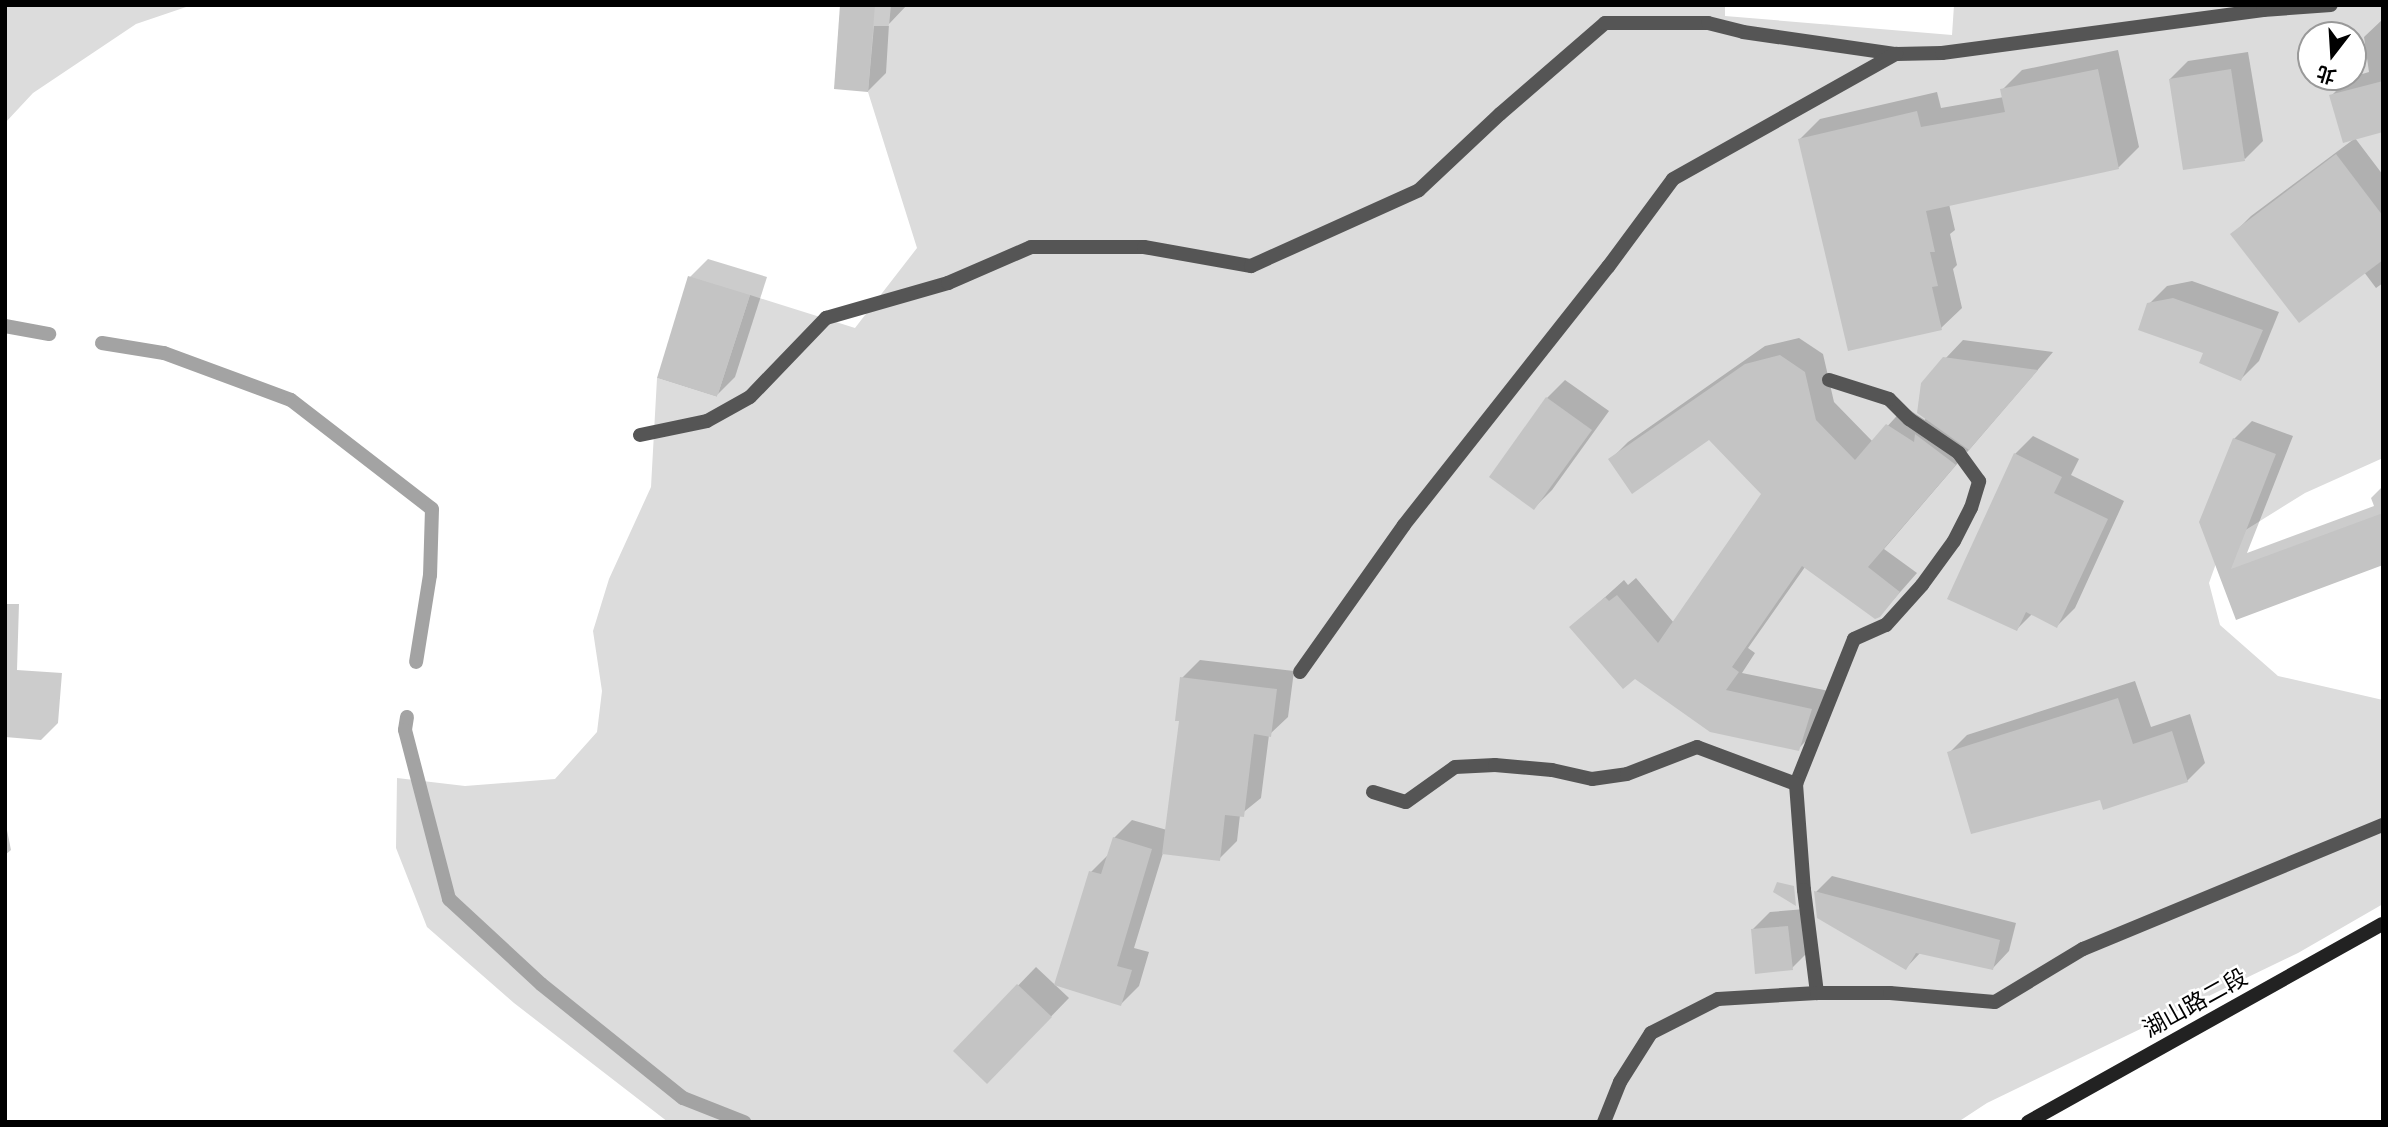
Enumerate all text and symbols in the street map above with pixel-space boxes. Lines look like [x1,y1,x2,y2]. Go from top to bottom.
north arrow [2297,21,2367,91]
text: 北 [2314,60,2339,89]
street label: 湖山路二段 [2138,963,2252,1043]

